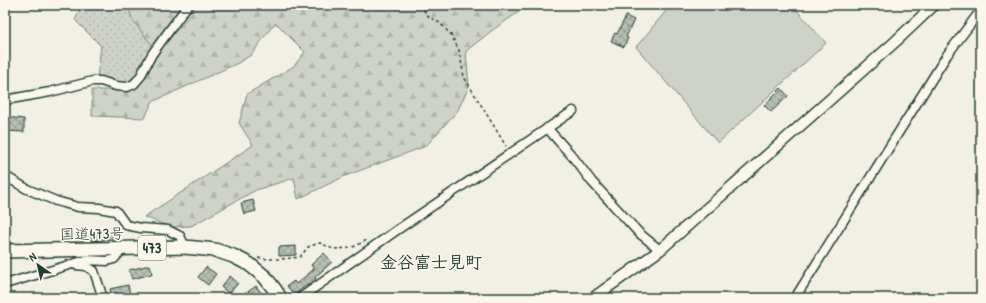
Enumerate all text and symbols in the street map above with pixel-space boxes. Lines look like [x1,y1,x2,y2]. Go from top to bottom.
street label: 国道473号 [59,222,125,245]
road number: 473 [138,236,166,260]
north arrow [18,245,58,285]
text: N [26,249,39,264]
district label: 金谷富士見町 [380,250,482,273]

